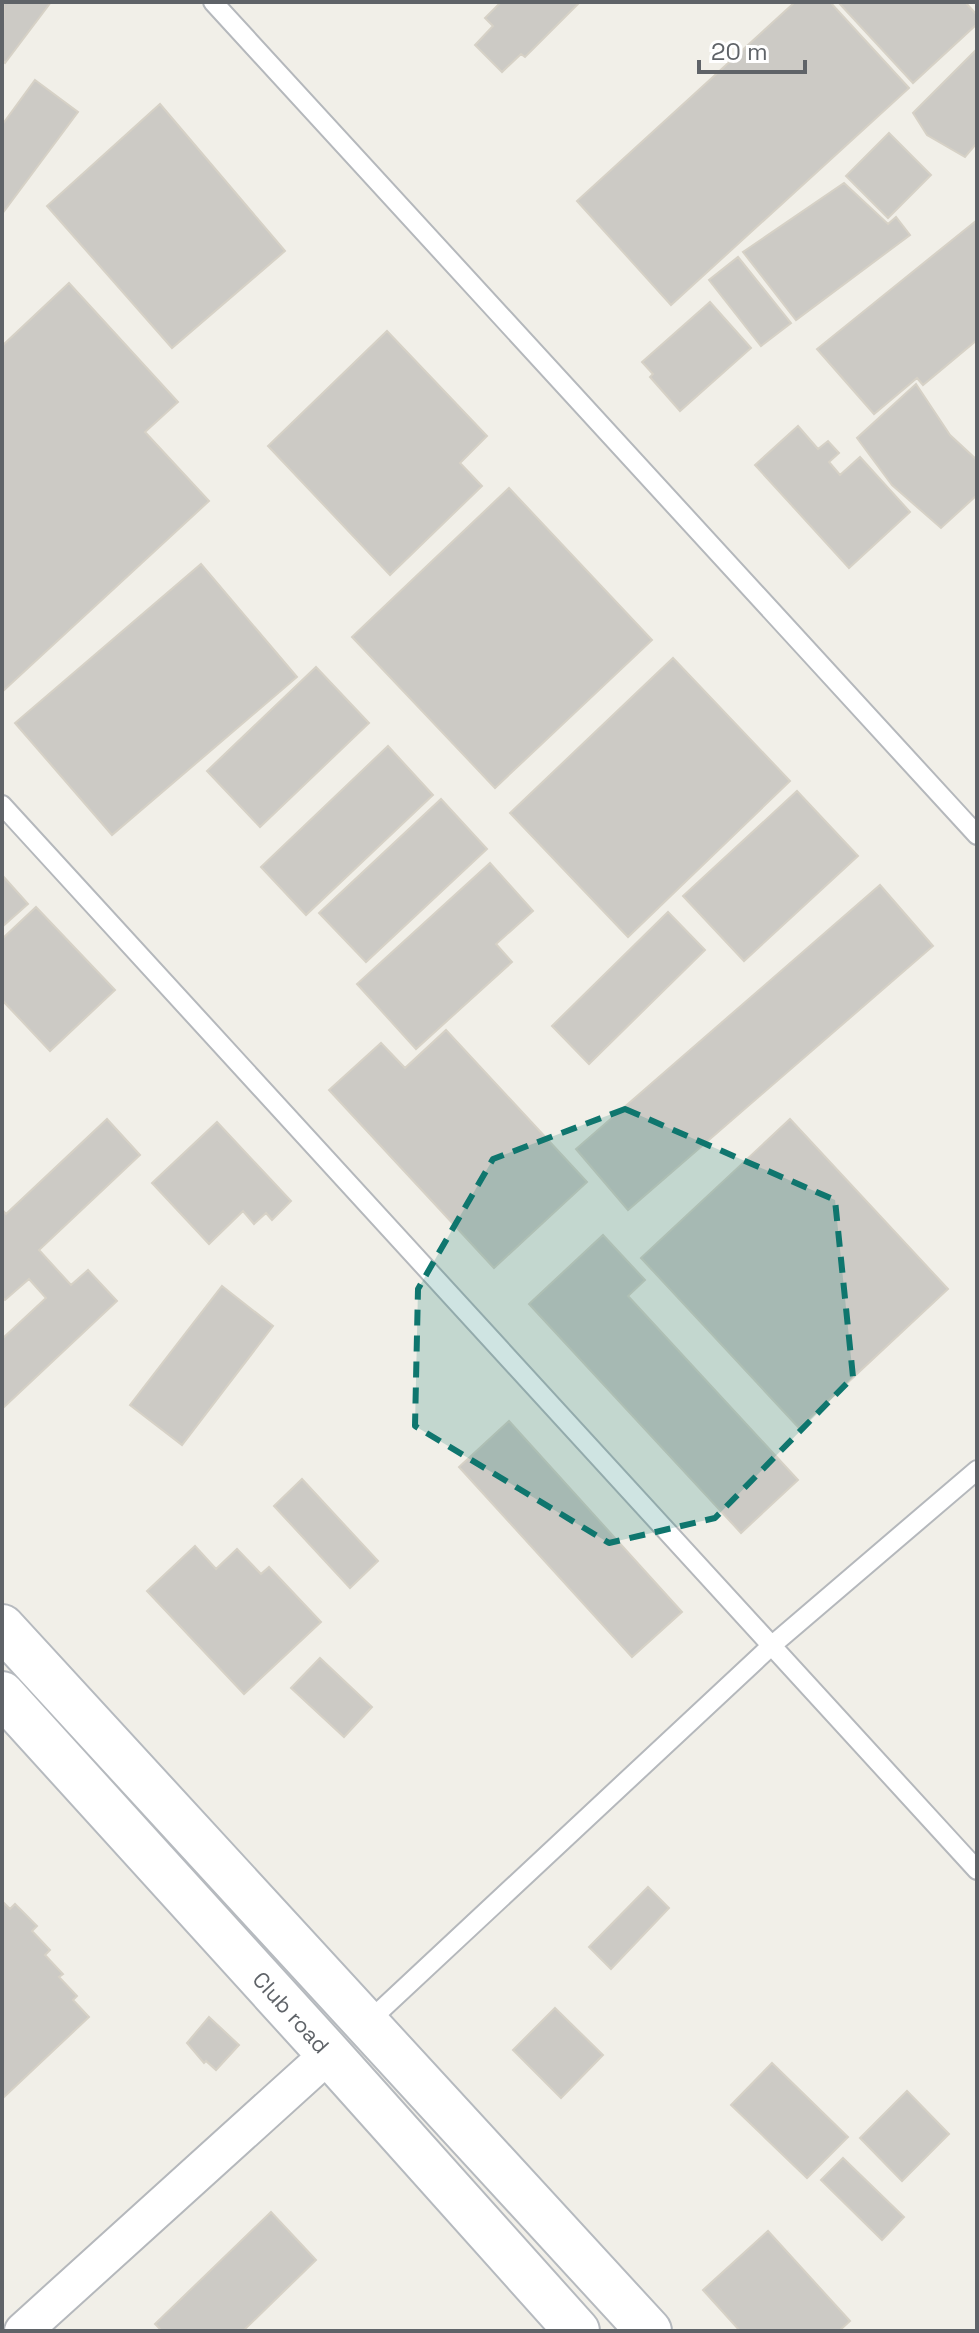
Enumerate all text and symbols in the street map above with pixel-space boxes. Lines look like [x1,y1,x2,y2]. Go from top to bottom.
scale bar [699,24,805,74]
text: 20 m [711,36,768,67]
street label: Club road [247,1966,335,2059]

